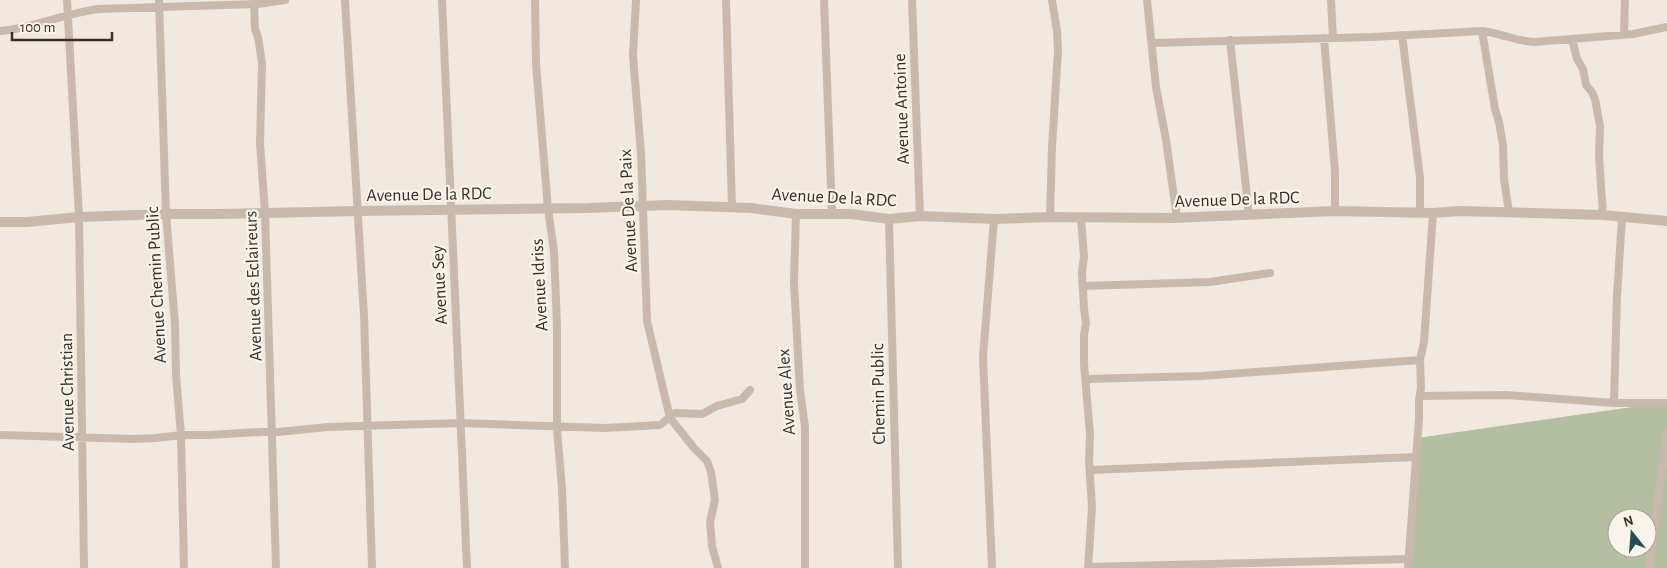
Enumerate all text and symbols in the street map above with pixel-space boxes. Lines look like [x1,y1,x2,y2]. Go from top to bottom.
scale bar [12,10,112,42]
text: 100 m [20,20,55,35]
street label: Avenue Antoine [891,53,913,165]
street label: Avenue De la Paix [617,149,641,273]
street label: Avenue De la RDC [366,185,492,205]
street label: Avenue De la RDC [771,186,897,210]
street label: Avenue De la RDC [1174,189,1300,211]
street label: Avenue Chemin Public [144,206,170,364]
street label: Avenue des Eclaireurs [242,210,266,361]
street label: Avenue Idriss [529,238,551,332]
street label: Avenue Sey [429,244,451,325]
street label: Avenue Christian [58,333,78,451]
street label: Chemin Public [869,343,889,445]
street label: Avenue Alex [775,348,799,436]
north arrow [1607,508,1657,558]
text: N [1622,513,1635,530]

